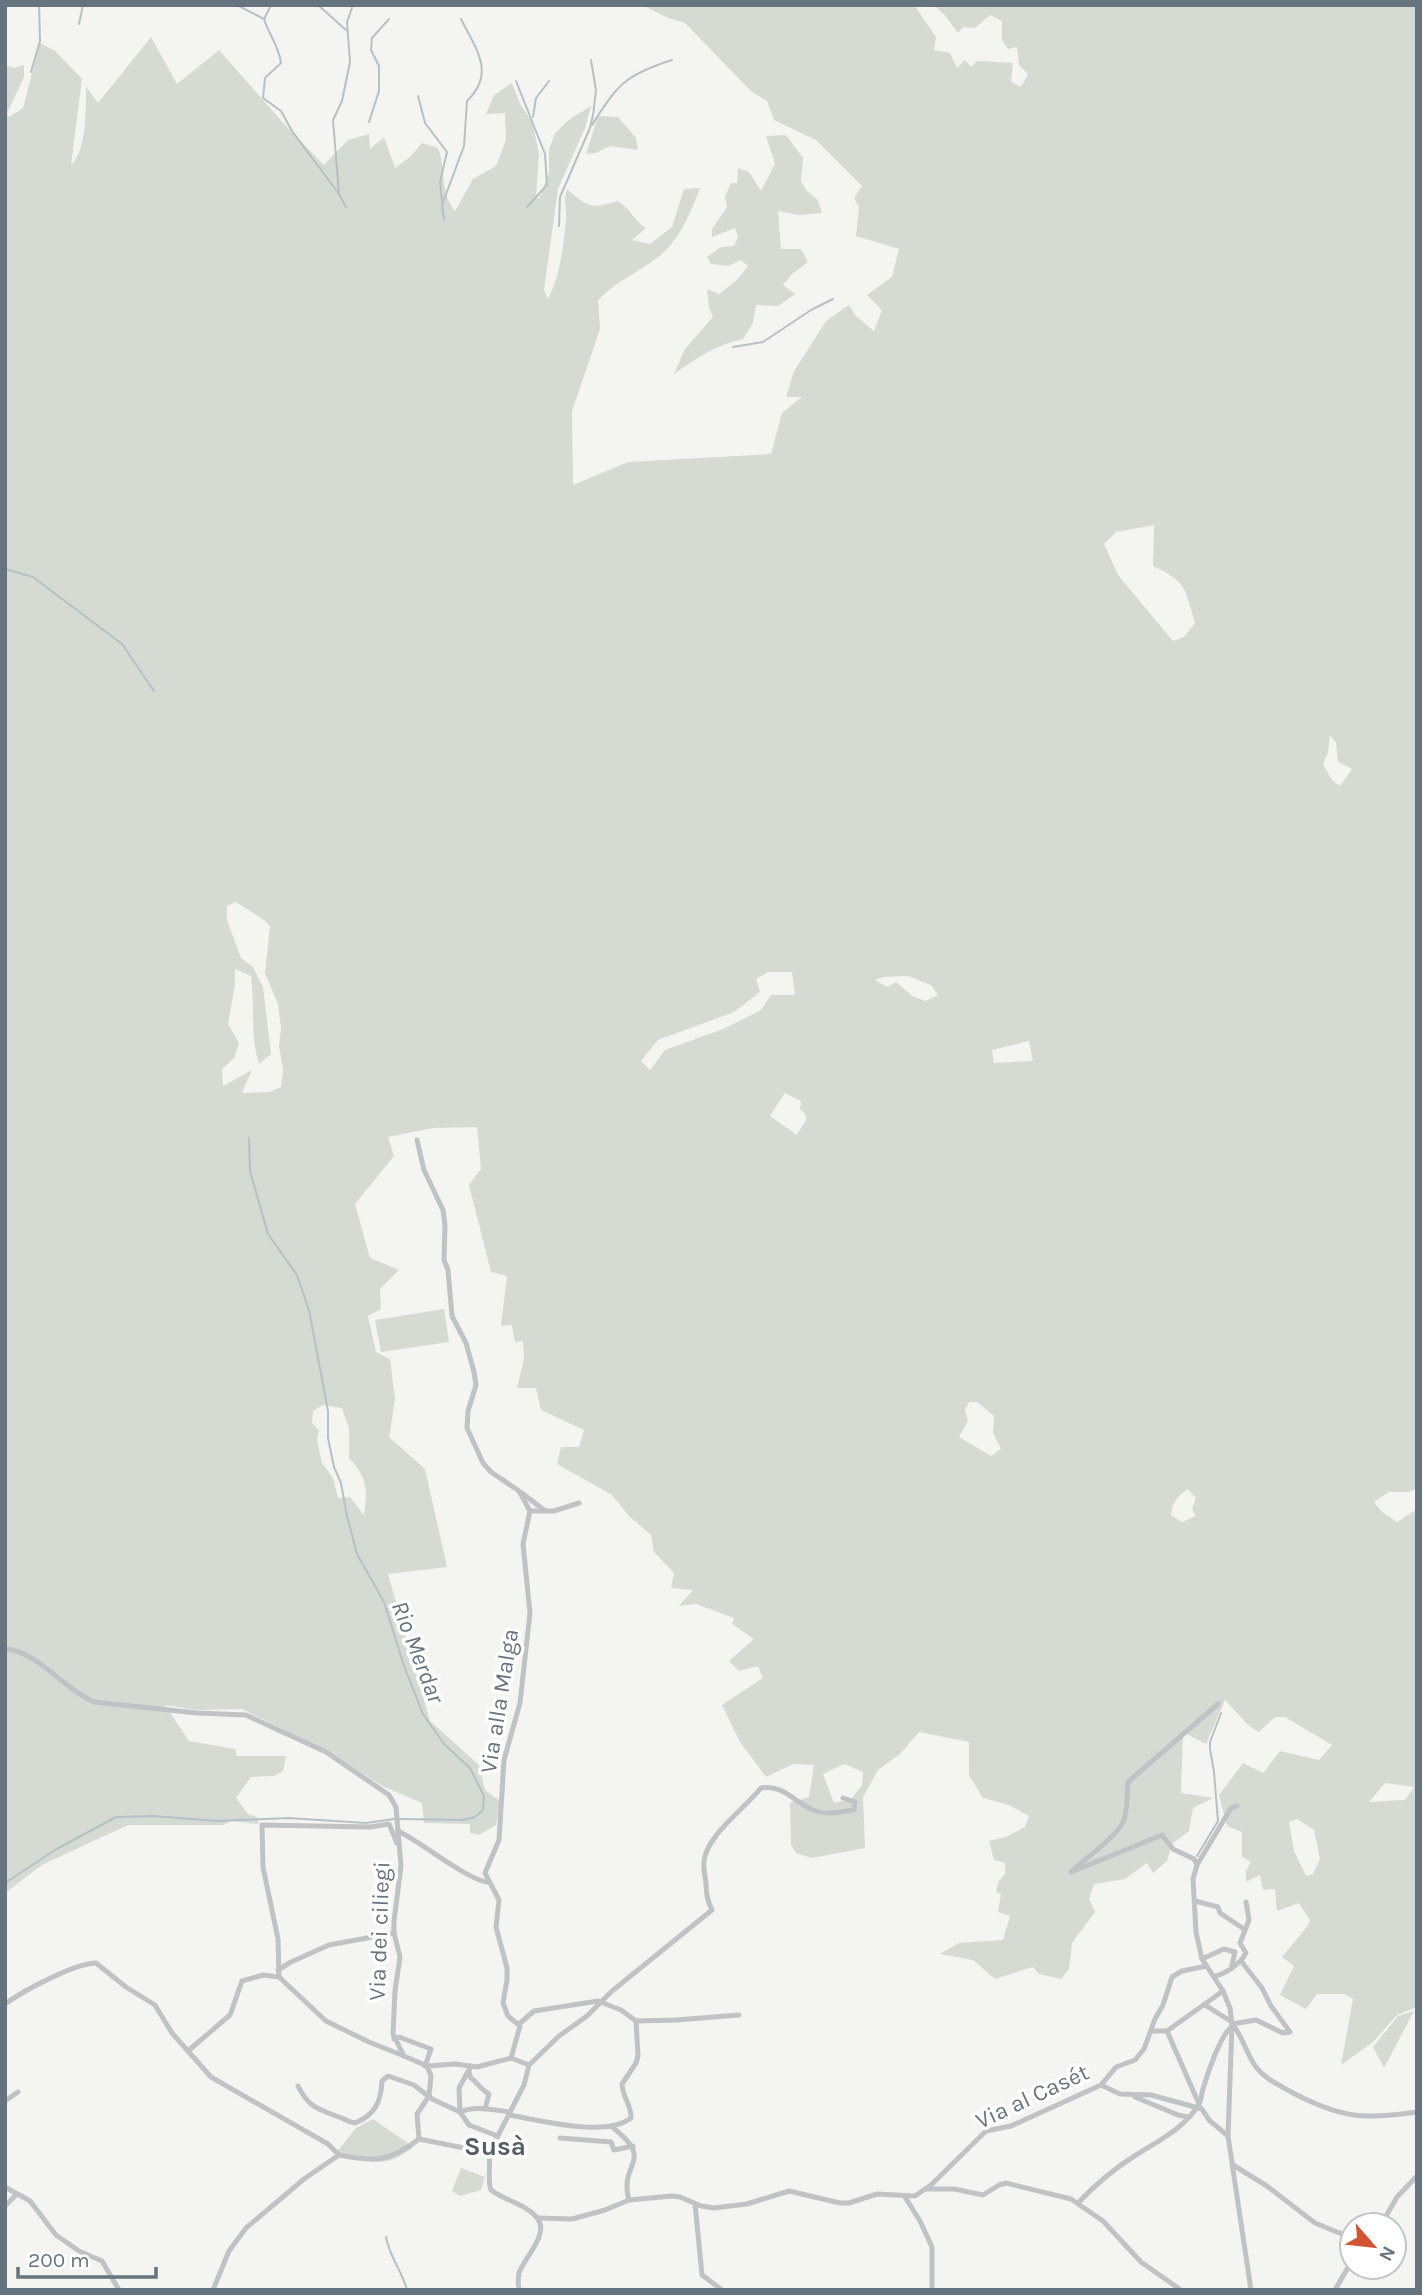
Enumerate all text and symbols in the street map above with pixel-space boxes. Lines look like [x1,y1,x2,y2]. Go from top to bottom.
water label: Rio Merdar [386,1597,451,1708]
street label: Via alla Malga [475,1627,524,1775]
street label: Via dei ciliegi [364,1861,395,2001]
street label: Via al Casét [971,2058,1093,2134]
district label: Susà [464,2131,526,2162]
north arrow [1338,2211,1408,2281]
scale bar [18,2236,156,2280]
text: N [1374,2242,1400,2265]
text: 200 m [28,2248,90,2272]

